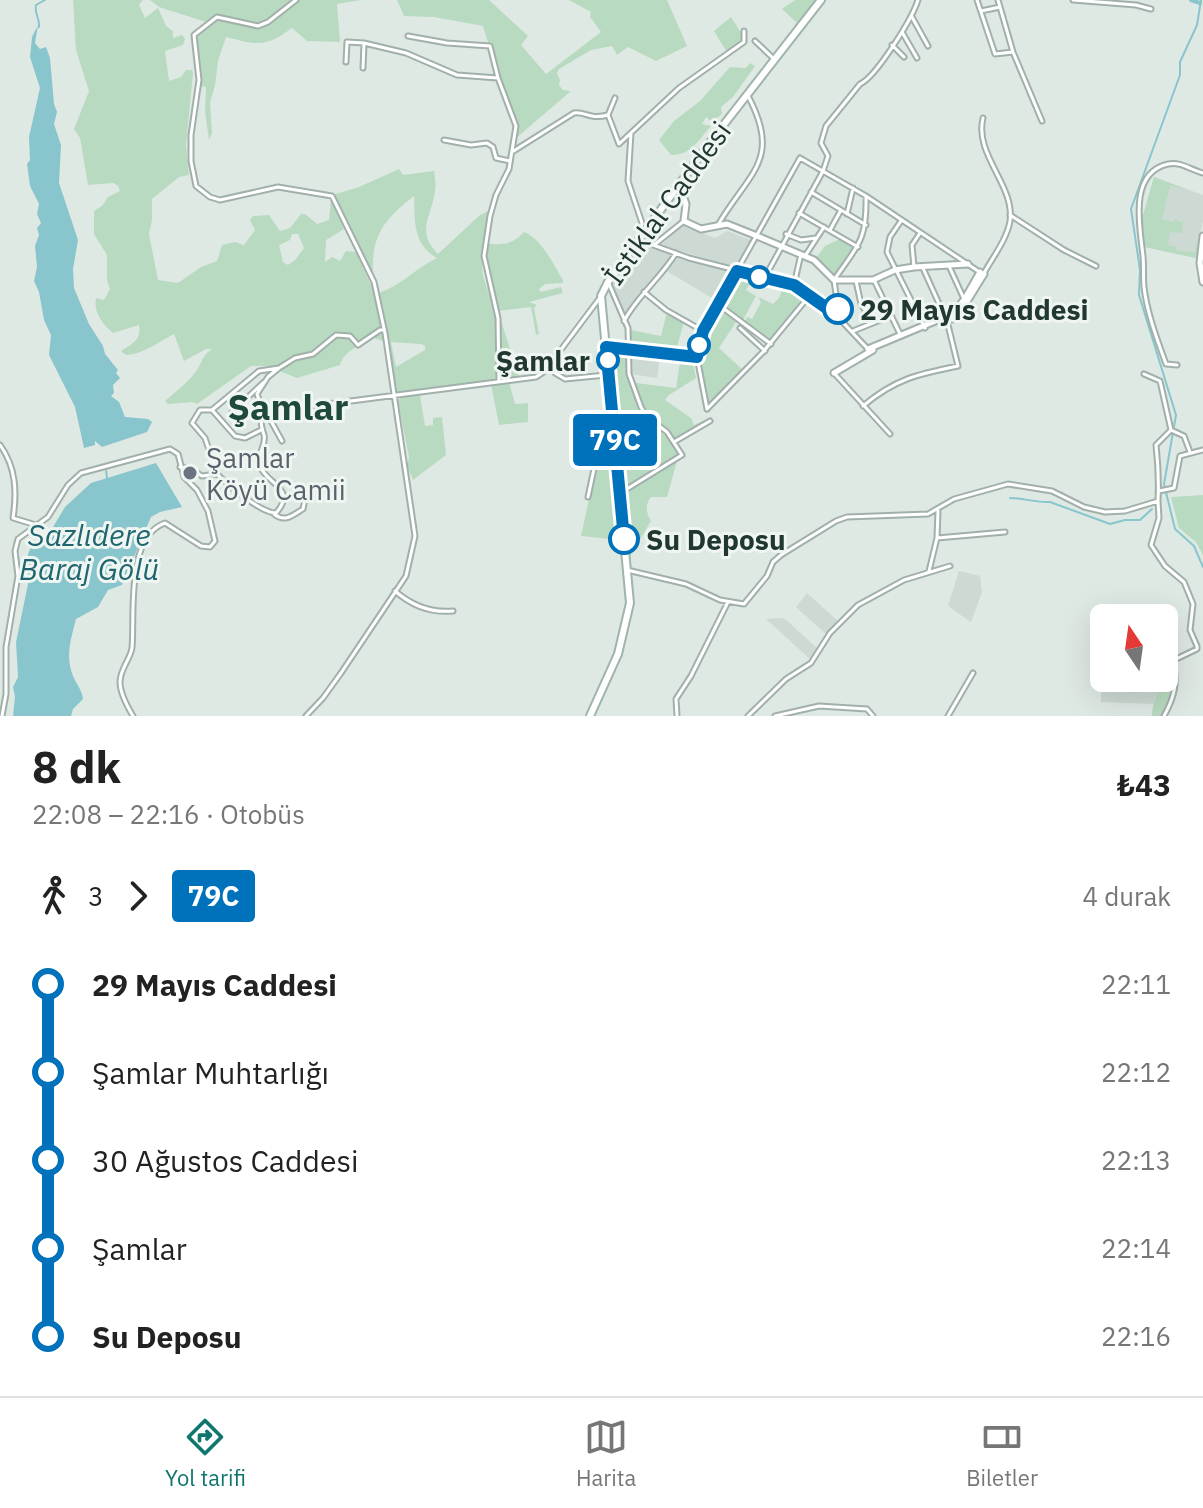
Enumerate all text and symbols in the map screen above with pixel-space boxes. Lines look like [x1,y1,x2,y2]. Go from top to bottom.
street label: İstiklal Caddesi [595,114,739,292]
unlabelled marker [748,266,770,288]
place label: 29 Mayıs Caddesi [860,291,1089,328]
marker: 29 Mayıs Caddesi [823,294,853,324]
unlabelled marker [688,334,710,356]
place label: Şamlar [496,342,590,379]
marker: Şamlar [597,349,619,371]
district label: Şamlar [227,383,349,430]
line badge: 79C [569,414,661,466]
text: 79C [589,421,641,458]
place label: Şamlar Köyü Camii [206,439,346,508]
marker: Şamlar Köyü Camii [181,464,199,482]
water label: Sazlıdere Baraj Gölü [19,515,159,588]
place label: Su Deposu [646,521,786,558]
marker: Su Deposu [609,524,639,554]
north arrow [1090,604,1178,692]
map controls [1090,604,1178,692]
text: 8 dk [32,738,121,795]
text: ₺43 [1117,765,1171,804]
text: 22:08 – 22:16 · Otobüs [32,797,305,831]
icon: walk [32,874,76,918]
icon: forward [116,874,160,918]
text: 79C [188,877,239,914]
text: 3 [88,879,104,913]
text: 4 durak [1082,879,1171,913]
text: 29 Mayıs Caddesi [92,965,337,1004]
text: 22:11 [1101,967,1171,1001]
text: Şamlar Muhtarlığı [92,1053,329,1092]
text: 22:12 [1101,1055,1171,1089]
text: 30 Ağustos Caddesi [92,1141,359,1180]
text: 22:13 [1101,1143,1171,1177]
text: Şamlar [92,1229,187,1268]
text: 22:14 [1101,1231,1171,1265]
text: Su Deposu [92,1317,242,1356]
text: 22:16 [1101,1319,1171,1353]
tab: Yol tarifi [165,1415,246,1492]
tab: Harita [576,1415,636,1492]
tab: Biletler [966,1415,1038,1492]

